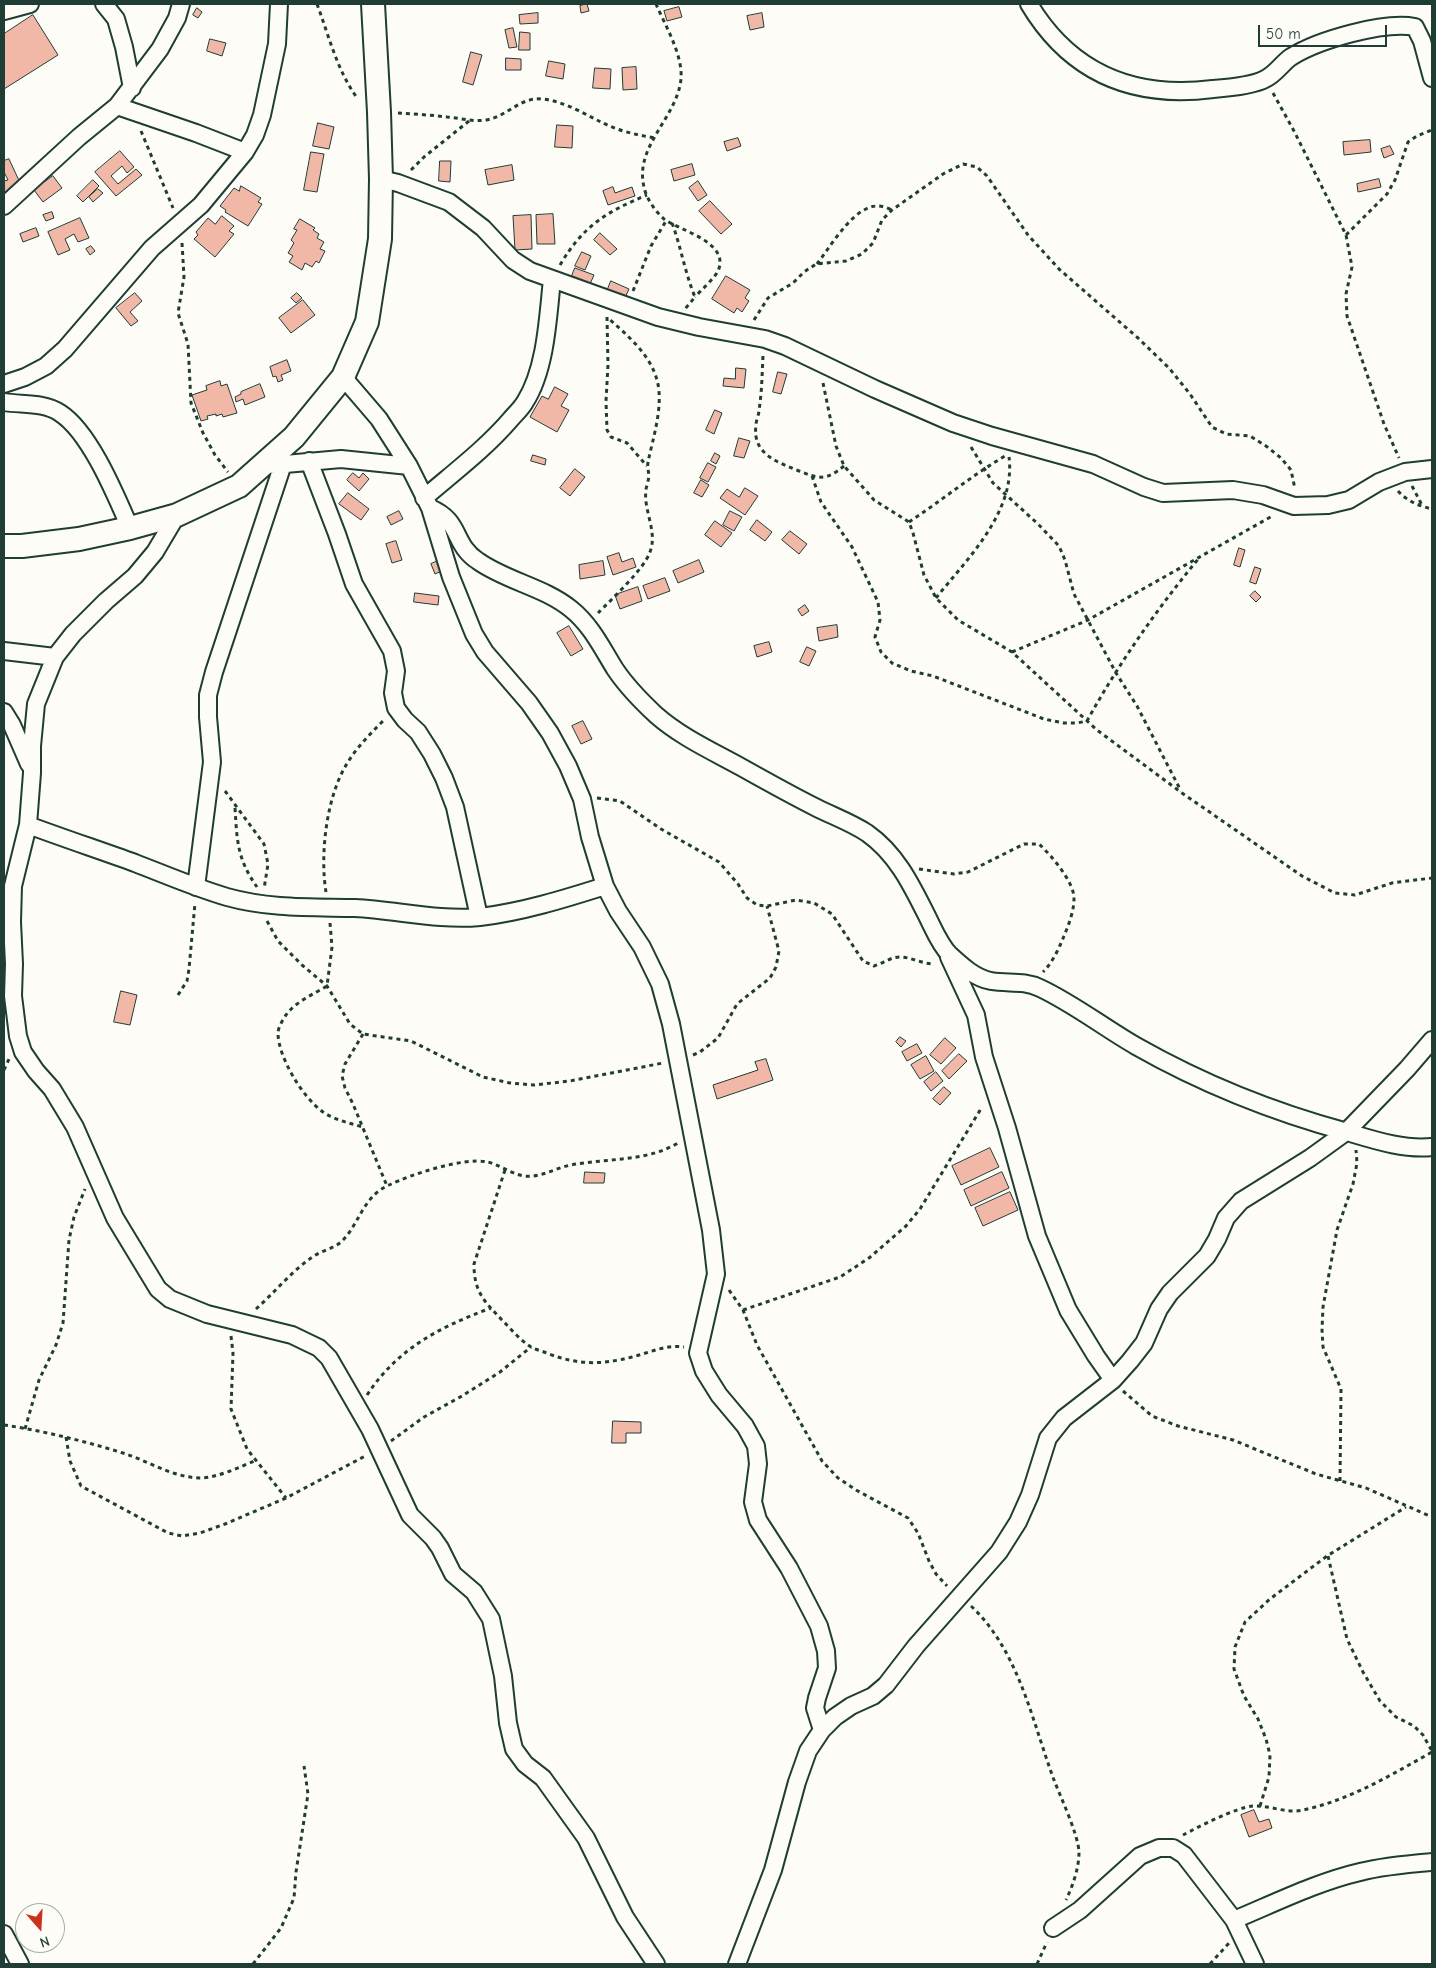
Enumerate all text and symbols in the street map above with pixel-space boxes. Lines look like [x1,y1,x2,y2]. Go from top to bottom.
scale bar [1261,15,1390,47]
text: 50 m [1266,25,1301,43]
north arrow [15,1903,65,1953]
text: N [38,1932,52,1951]

